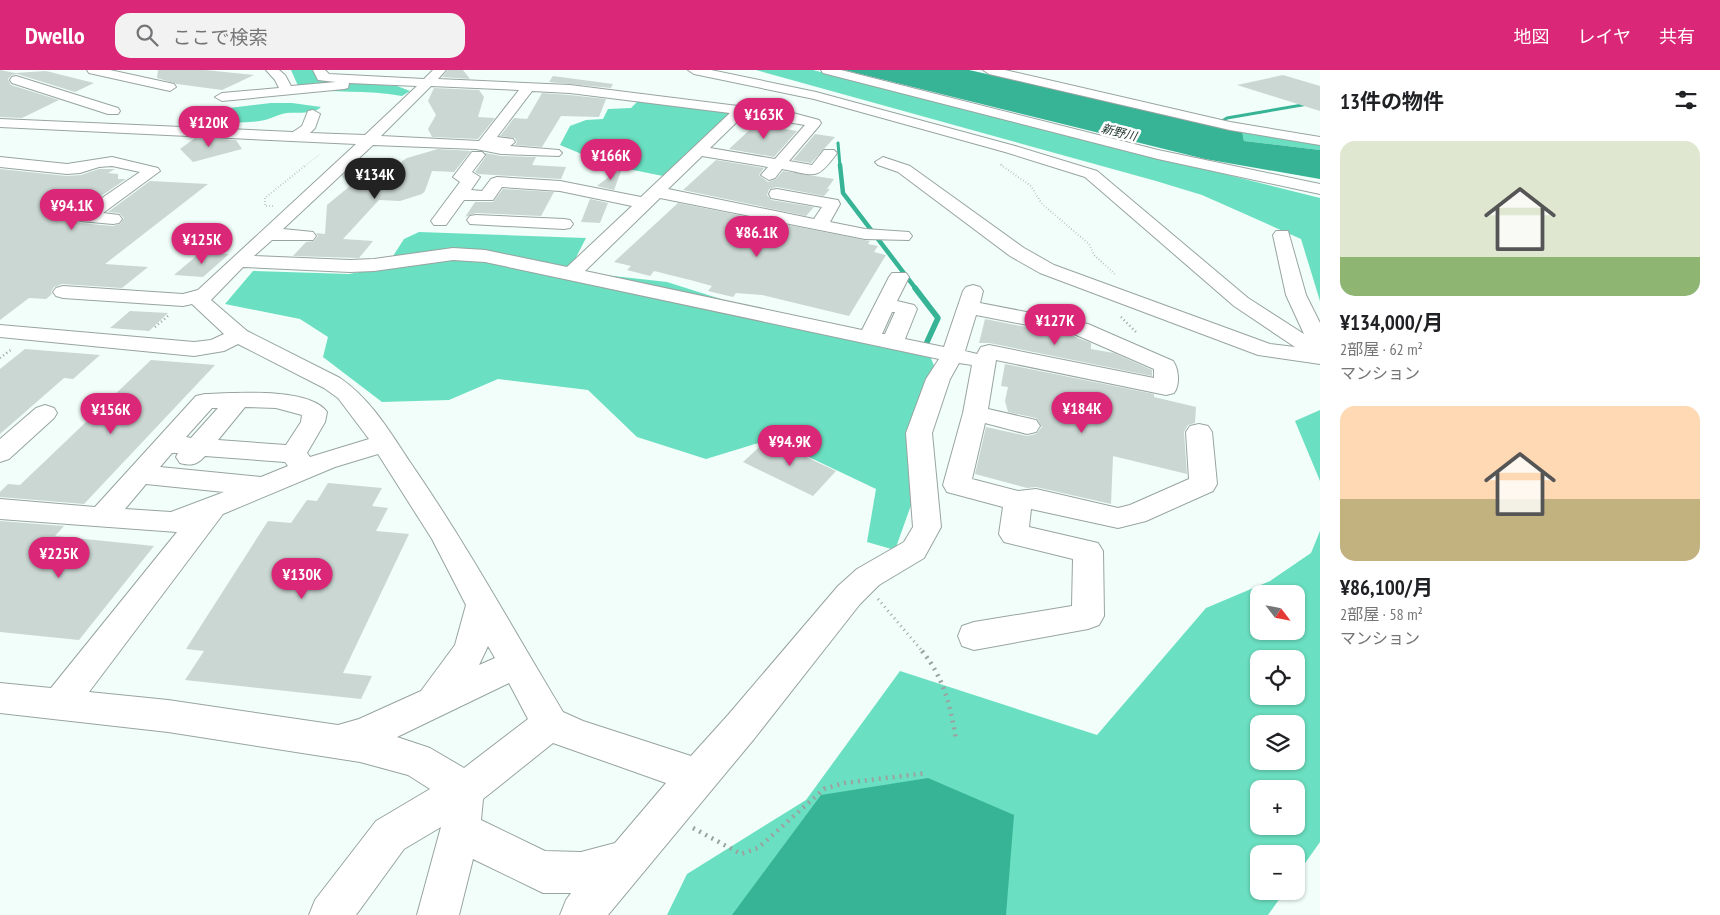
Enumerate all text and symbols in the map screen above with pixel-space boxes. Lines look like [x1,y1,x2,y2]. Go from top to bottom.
search box [115,13,465,58]
text: Dwello [25,20,85,51]
icon: search [133,21,161,49]
text: ここで検索 [173,25,268,49]
text: 地図 [1514,25,1550,48]
text: レイヤ [1578,25,1631,48]
text: 共有 [1659,25,1695,48]
icon: filters [1672,86,1700,114]
text: 13件の物件 [1340,88,1444,115]
pin: ¥163K [729,98,799,140]
text: ¥163K [745,104,783,124]
pin: ¥120K [174,106,244,148]
text: ¥120K [190,112,228,132]
water label: 新野川 [1100,120,1140,144]
pin: ¥166K [576,138,646,181]
text: ¥166K [592,145,630,165]
pin: ¥134K [340,158,410,200]
text: ¥134K [356,164,394,184]
icon: home [1475,174,1565,264]
pin: ¥94.1K [31,189,113,231]
text: ¥94.1K [51,195,93,215]
pin: ¥86.1K [716,216,798,258]
pin: ¥125K [167,222,237,265]
text: ¥86.1K [736,222,778,242]
text: ¥125K [183,229,221,249]
pin: ¥127K [1020,304,1090,346]
text: ¥134,000/月 [1340,309,1443,336]
text: ¥127K [1036,310,1074,330]
text: 2部屋 · 62 m² [1340,339,1423,359]
text: マンション [1340,363,1420,383]
pin: ¥156K [76,392,146,435]
pin: ¥184K [1047,392,1117,434]
text: ¥184K [1063,398,1101,418]
text: ¥156K [92,399,130,419]
pin: ¥94.9K [749,424,831,467]
text: ¥94.9K [769,431,811,451]
icon: home [1475,439,1565,529]
pin: ¥225K [24,536,94,579]
text: ¥225K [40,543,78,563]
pin: ¥130K [267,558,337,600]
text: ¥130K [283,564,321,584]
text: ¥86,100/月 [1340,574,1433,601]
north arrow [1250,585,1305,640]
map controls [1250,585,1305,900]
text: 2部屋 · 58 m² [1340,604,1423,624]
text: マンション [1340,628,1420,648]
button: locate [1250,650,1305,705]
button: layers [1250,715,1305,770]
button: + [1250,780,1305,835]
button: − [1250,845,1305,900]

